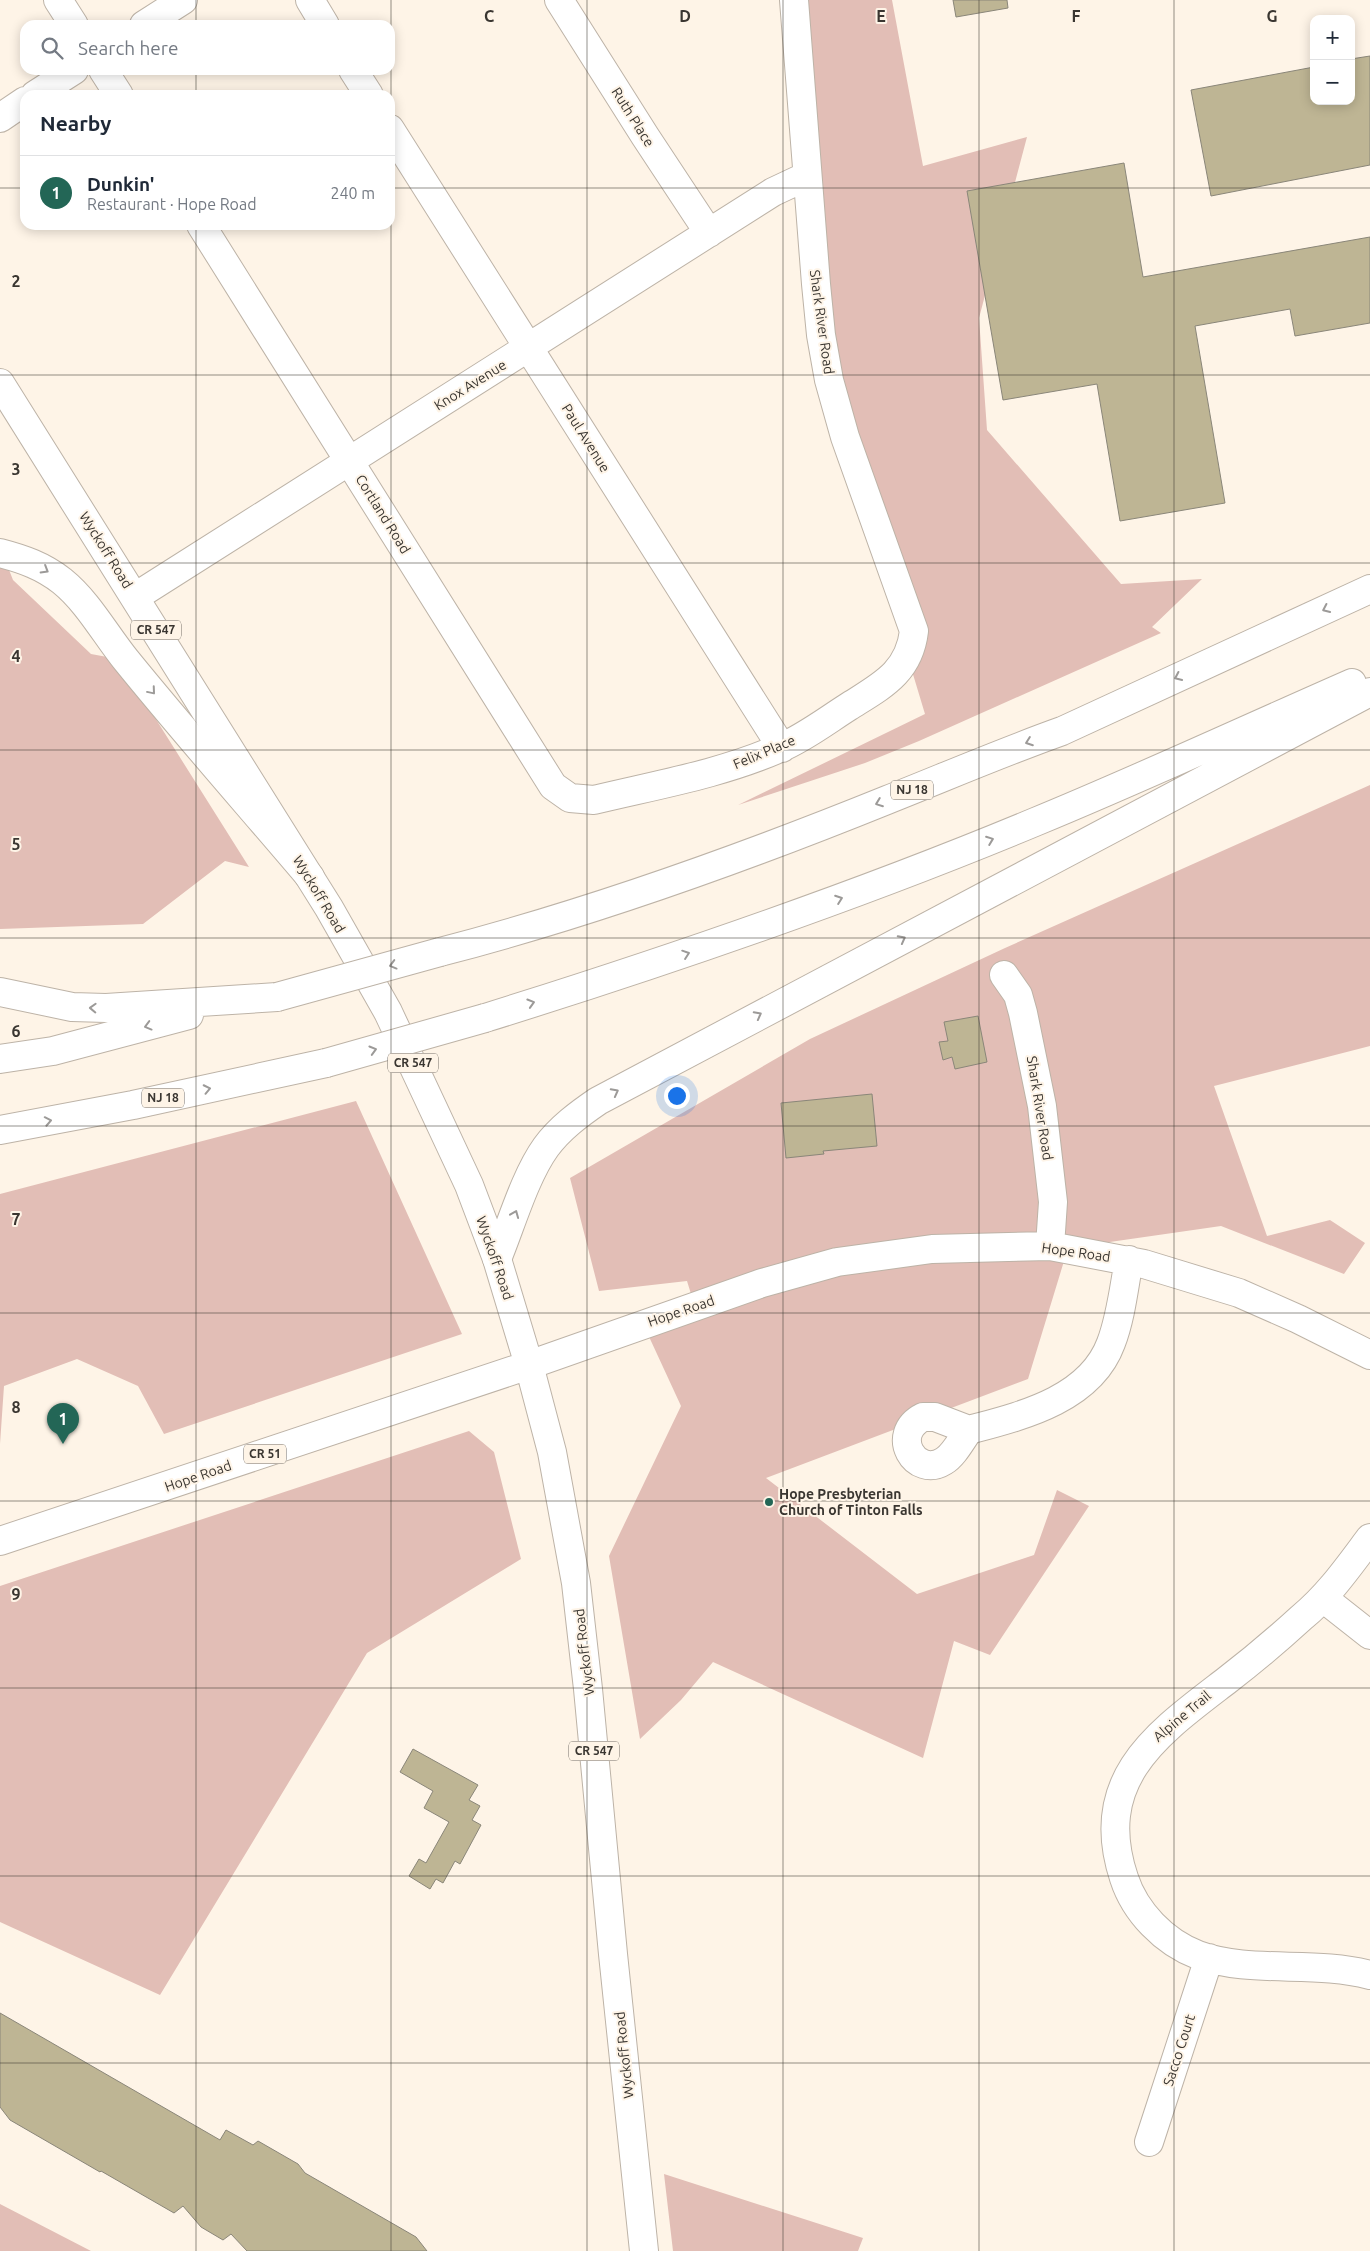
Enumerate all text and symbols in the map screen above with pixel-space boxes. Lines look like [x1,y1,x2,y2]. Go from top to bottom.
text: C [484,7,494,25]
text: D [679,7,691,25]
text: E [876,7,886,25]
text: F [1072,7,1081,25]
text: G [1266,7,1278,25]
map controls [1310,15,1355,105]
button: + [1310,15,1355,60]
search box [20,20,395,75]
icon: search [38,34,66,62]
text: Search here [78,37,178,59]
button: − [1310,60,1355,105]
street label: Ruth Place [608,84,658,150]
text: Nearby [40,111,111,135]
text: Dunkin' [87,173,154,195]
text: 1 [51,184,61,202]
text: 240 m [330,184,375,202]
text: Restaurant · Hope Road [87,195,257,213]
street label: Shark River Road [807,269,837,375]
text: 2 [11,272,21,290]
street label: Knox Avenue [431,356,509,414]
street label: Paul Avenue [559,401,613,475]
text: 3 [11,460,21,478]
street label: Cortland Road [352,472,414,556]
street label: Wyckoff Road [76,509,136,591]
one-way arrow [40,563,49,573]
one-way arrow [1322,603,1331,614]
road number: CR 547 [131,620,181,640]
text: 4 [11,647,21,665]
one-way arrow [1174,671,1183,682]
one-way arrow [146,685,155,694]
street label: Felix Place [731,732,797,772]
one-way arrow [1025,736,1034,746]
road number: NJ 18 [891,780,933,800]
one-way arrow [875,797,884,808]
text: 5 [11,835,21,853]
one-way arrow [985,835,994,846]
street label: Wyckoff Road [290,852,348,936]
one-way arrow [834,895,843,905]
one-way arrow [896,936,905,946]
one-way arrow [681,950,690,960]
one-way arrow [388,959,397,970]
one-way arrow [527,999,535,1009]
one-way arrow [89,1003,96,1013]
one-way arrow [753,1011,762,1021]
one-way arrow [145,1020,153,1030]
text: 6 [11,1022,21,1040]
one-way arrow [368,1045,376,1055]
road number: CR 547 [388,1054,438,1072]
street label: Shark River Road [1024,1055,1056,1161]
your location [664,1083,690,1109]
one-way arrow [203,1084,212,1095]
road number: NJ 18 [142,1088,184,1108]
one-way arrow [609,1088,618,1098]
one-way arrow [43,1116,52,1127]
text: 7 [11,1210,21,1228]
one-way arrow [509,1210,520,1219]
street label: Wyckoff Road [473,1214,517,1302]
street label: Hope Road [1041,1239,1111,1265]
street label: Hope Road [646,1292,716,1330]
text: 8 [11,1398,21,1416]
pin: 1 [47,1403,79,1444]
road number: CR 51 [244,1445,286,1464]
street label: Hope Road [163,1457,233,1495]
place label: Hope Presbyterian Church of Tinton Falls [779,1486,923,1518]
marker: Hope Presbyterian Church of Tinton Falls [763,1496,775,1508]
text: 9 [11,1585,21,1603]
street label: Wyckoff Road [571,1608,597,1696]
street label: Alpine Trail [1150,1687,1214,1745]
road number: CR 547 [569,1742,619,1760]
street label: Wyckoff Road [611,2011,637,2099]
street label: Sacco Court [1160,2012,1198,2088]

